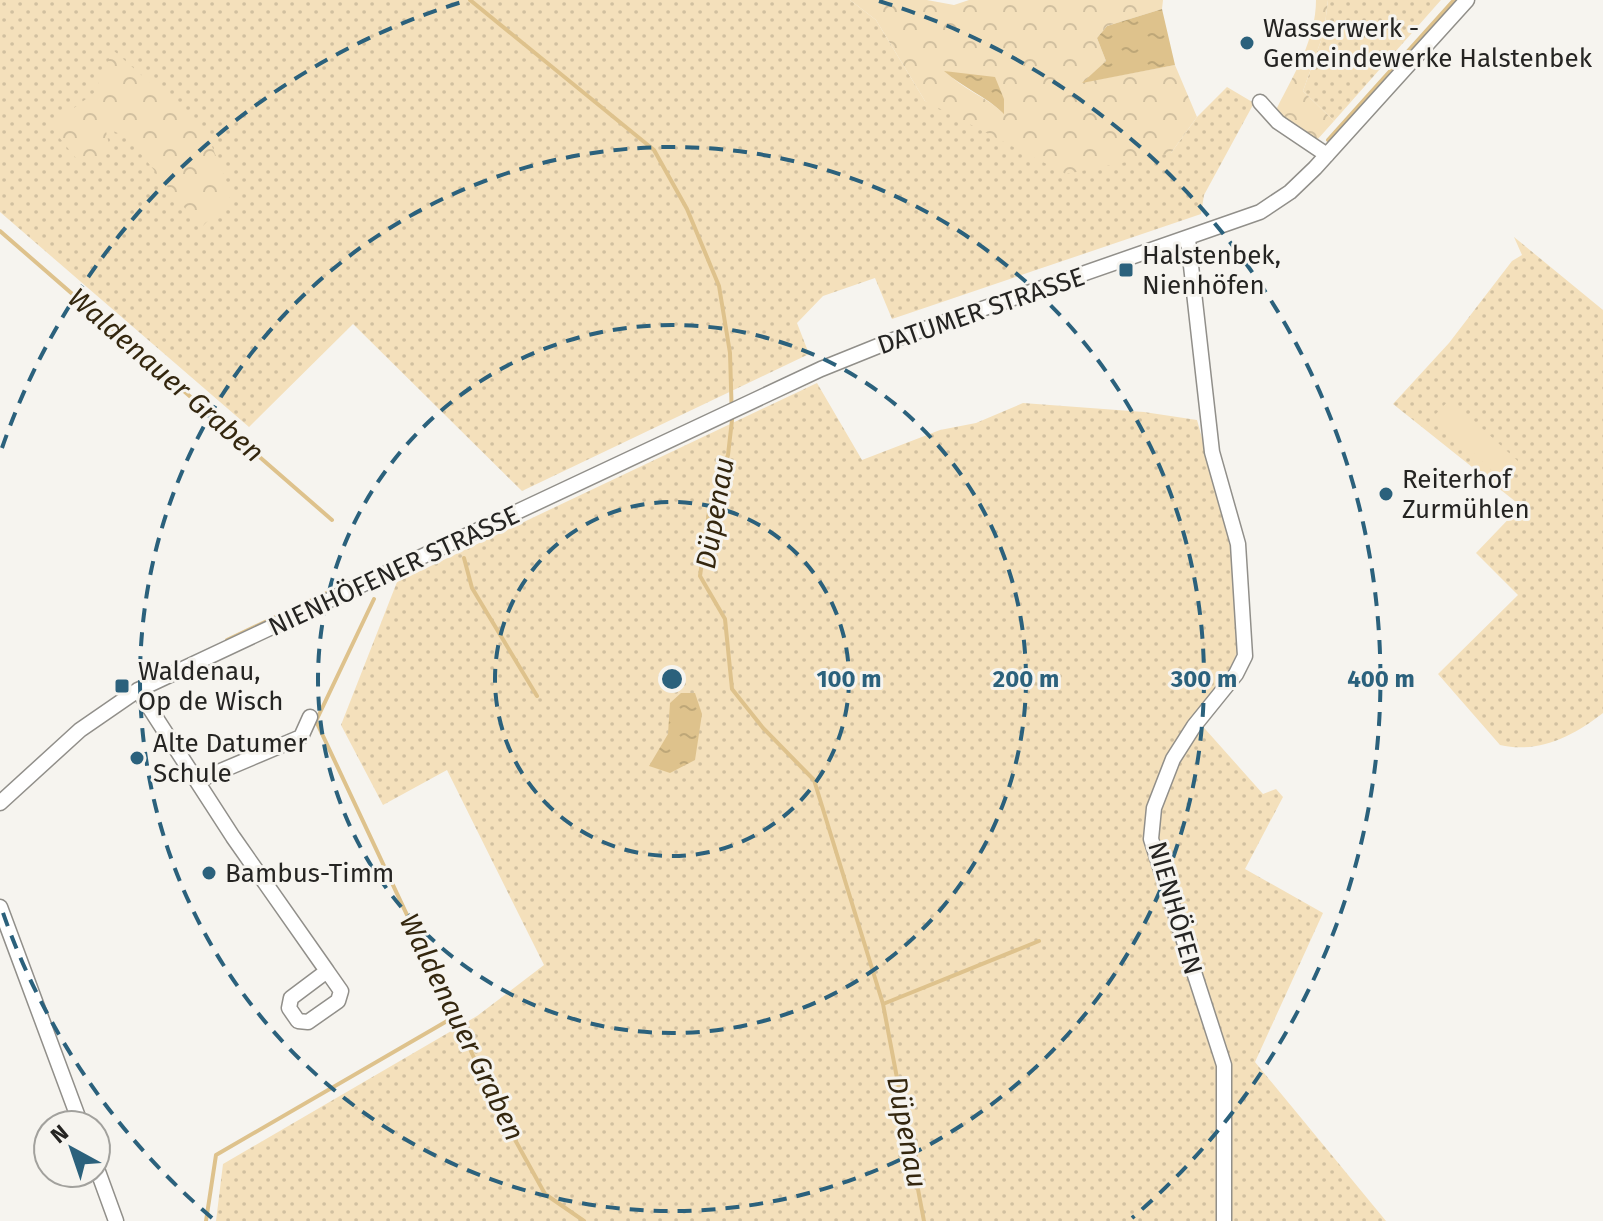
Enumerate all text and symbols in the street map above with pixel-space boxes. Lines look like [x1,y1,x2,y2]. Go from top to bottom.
place label: Wasserwerk - Gemeindewerke Halstenbek [1263,13,1593,74]
marker: Wasserwerk - Gemeindewerke Halstenbek [1238,34,1256,52]
place label: Halstenbek, Nienhöfen [1142,240,1281,301]
street label: DATUMER STRASSE [873,261,1089,361]
marker: Halstenbek, Nienhöfen [1117,261,1135,279]
water label: Waldenauer Graben [61,281,271,469]
water label: Düpenau [689,454,741,572]
place label: Reiterhof Zurmühlen [1402,464,1530,525]
marker: Reiterhof Zurmühlen [1377,485,1395,503]
street label: NIENHÖFENER STRASSE [264,499,524,643]
place label: Waldenau, Op de Wisch [138,656,284,717]
centre of rings [658,665,686,693]
text: 100 m [816,665,882,693]
text: 200 m [993,665,1059,693]
text: 300 m [1170,665,1237,693]
text: 400 m [1347,665,1415,693]
marker: Waldenau, Op de Wisch [113,677,131,695]
place label: Alte Datumer Schule [153,728,307,789]
marker: Alte Datumer Schule [128,749,146,767]
street label: NIENHÖFEN [1141,838,1209,978]
place label: Bambus-Timm [225,858,394,889]
marker: Bambus-Timm [200,864,218,882]
water label: Waldenauer Graben [393,908,531,1146]
water label: Düpenau [880,1073,934,1191]
north arrow [32,1109,112,1189]
text: N [45,1119,74,1149]

